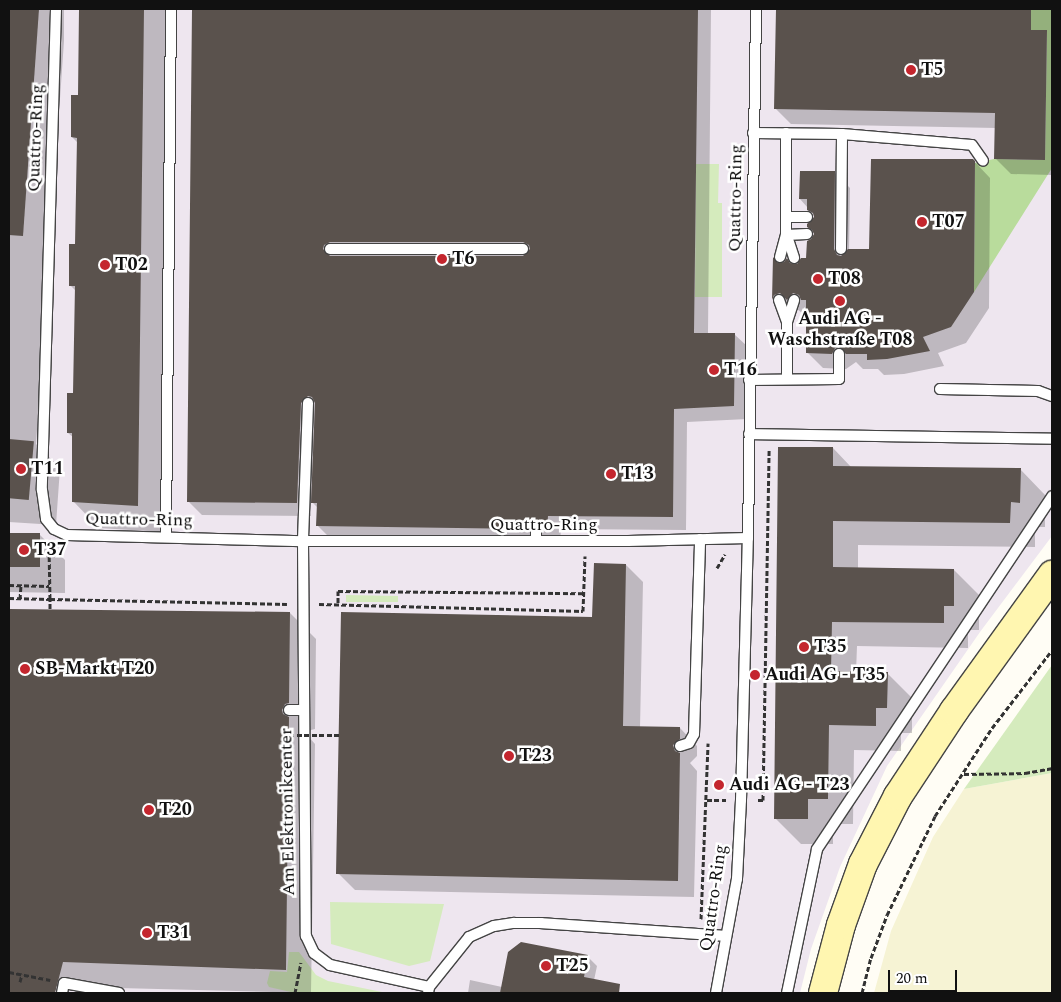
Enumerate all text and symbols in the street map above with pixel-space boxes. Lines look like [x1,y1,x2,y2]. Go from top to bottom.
place label: T5 [921,59,944,81]
marker: T5 [905,64,917,76]
street label: Quattro-Ring [23,84,49,192]
street label: Quattro-Ring [724,144,748,252]
place label: T07 [932,211,965,233]
marker: T07 [916,216,928,228]
place label: T6 [452,248,475,270]
marker: T6 [436,253,448,265]
place label: T02 [115,254,148,276]
marker: T02 [99,259,111,271]
place label: T08 [828,268,861,290]
marker: T08 [812,273,824,285]
marker: Audi AG - Waschstraße T08 [834,295,846,307]
place label: Audi AG - Waschstraße T08 [767,309,913,352]
place label: T16 [724,359,757,381]
marker: T16 [708,364,720,376]
place label: T11 [31,458,64,480]
marker: T11 [15,463,27,475]
place label: T13 [621,463,654,485]
marker: T13 [605,468,617,480]
street label: Quattro-Ring [85,508,193,532]
street label: Quattro-Ring [490,514,598,536]
place label: T37 [34,539,67,561]
marker: T37 [18,544,30,556]
place label: T35 [814,636,847,658]
marker: T35 [798,641,810,653]
place label: SB-Markt T20 [35,658,154,680]
marker: SB-Markt T20 [19,663,31,675]
place label: Audi AG - T35 [765,664,886,686]
marker: Audi AG - T35 [749,669,761,681]
street label: Am Elektronikcenter [276,728,300,896]
place label: T23 [519,745,552,767]
marker: T23 [503,750,515,762]
place label: Audi AG - T23 [729,774,850,796]
marker: Audi AG - T23 [713,779,725,791]
place label: T20 [159,799,192,821]
marker: T20 [143,804,155,816]
street label: Quattro-Ring [696,843,732,953]
place label: T31 [157,922,190,944]
marker: T31 [141,927,153,939]
place label: T25 [556,955,589,977]
marker: T25 [540,960,552,972]
scale bar [891,960,960,992]
text: 20 m [896,967,928,990]

